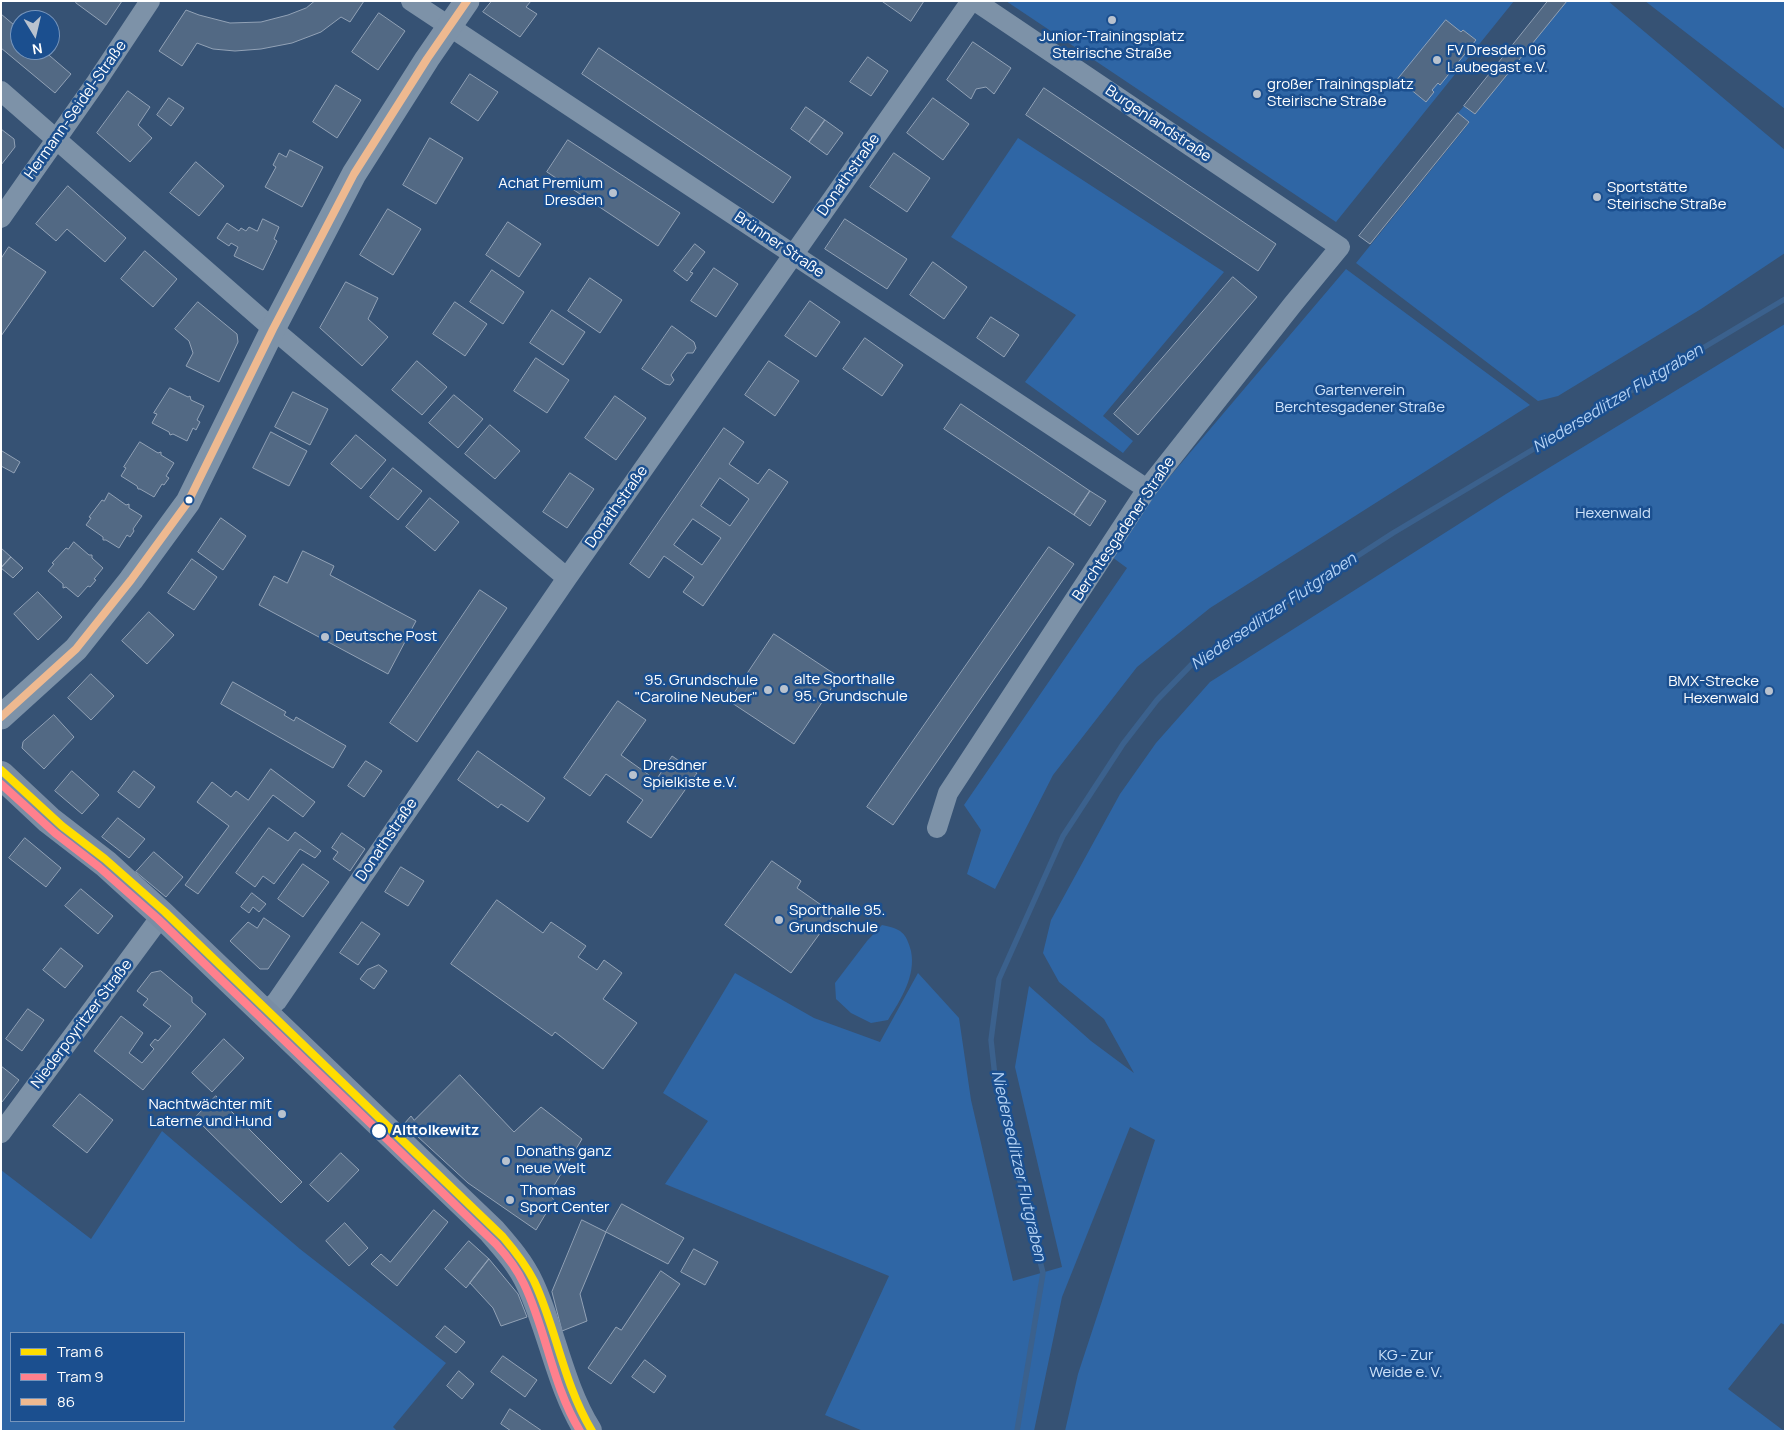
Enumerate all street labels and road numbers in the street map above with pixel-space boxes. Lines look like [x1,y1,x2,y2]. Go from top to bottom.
street label: Hermann-Seidel-Straße [21,37,131,183]
street label: Burgenlandstraße [1101,82,1215,166]
street label: Donathstraße [814,130,884,220]
street label: Brünner Straße [730,208,828,282]
street label: Berchtesgadener Straße [1069,454,1179,604]
street label: Donathstraße [582,462,652,552]
street label: Donathstraße [353,795,421,885]
street label: Niederpoyritzer Straße [28,956,136,1092]

